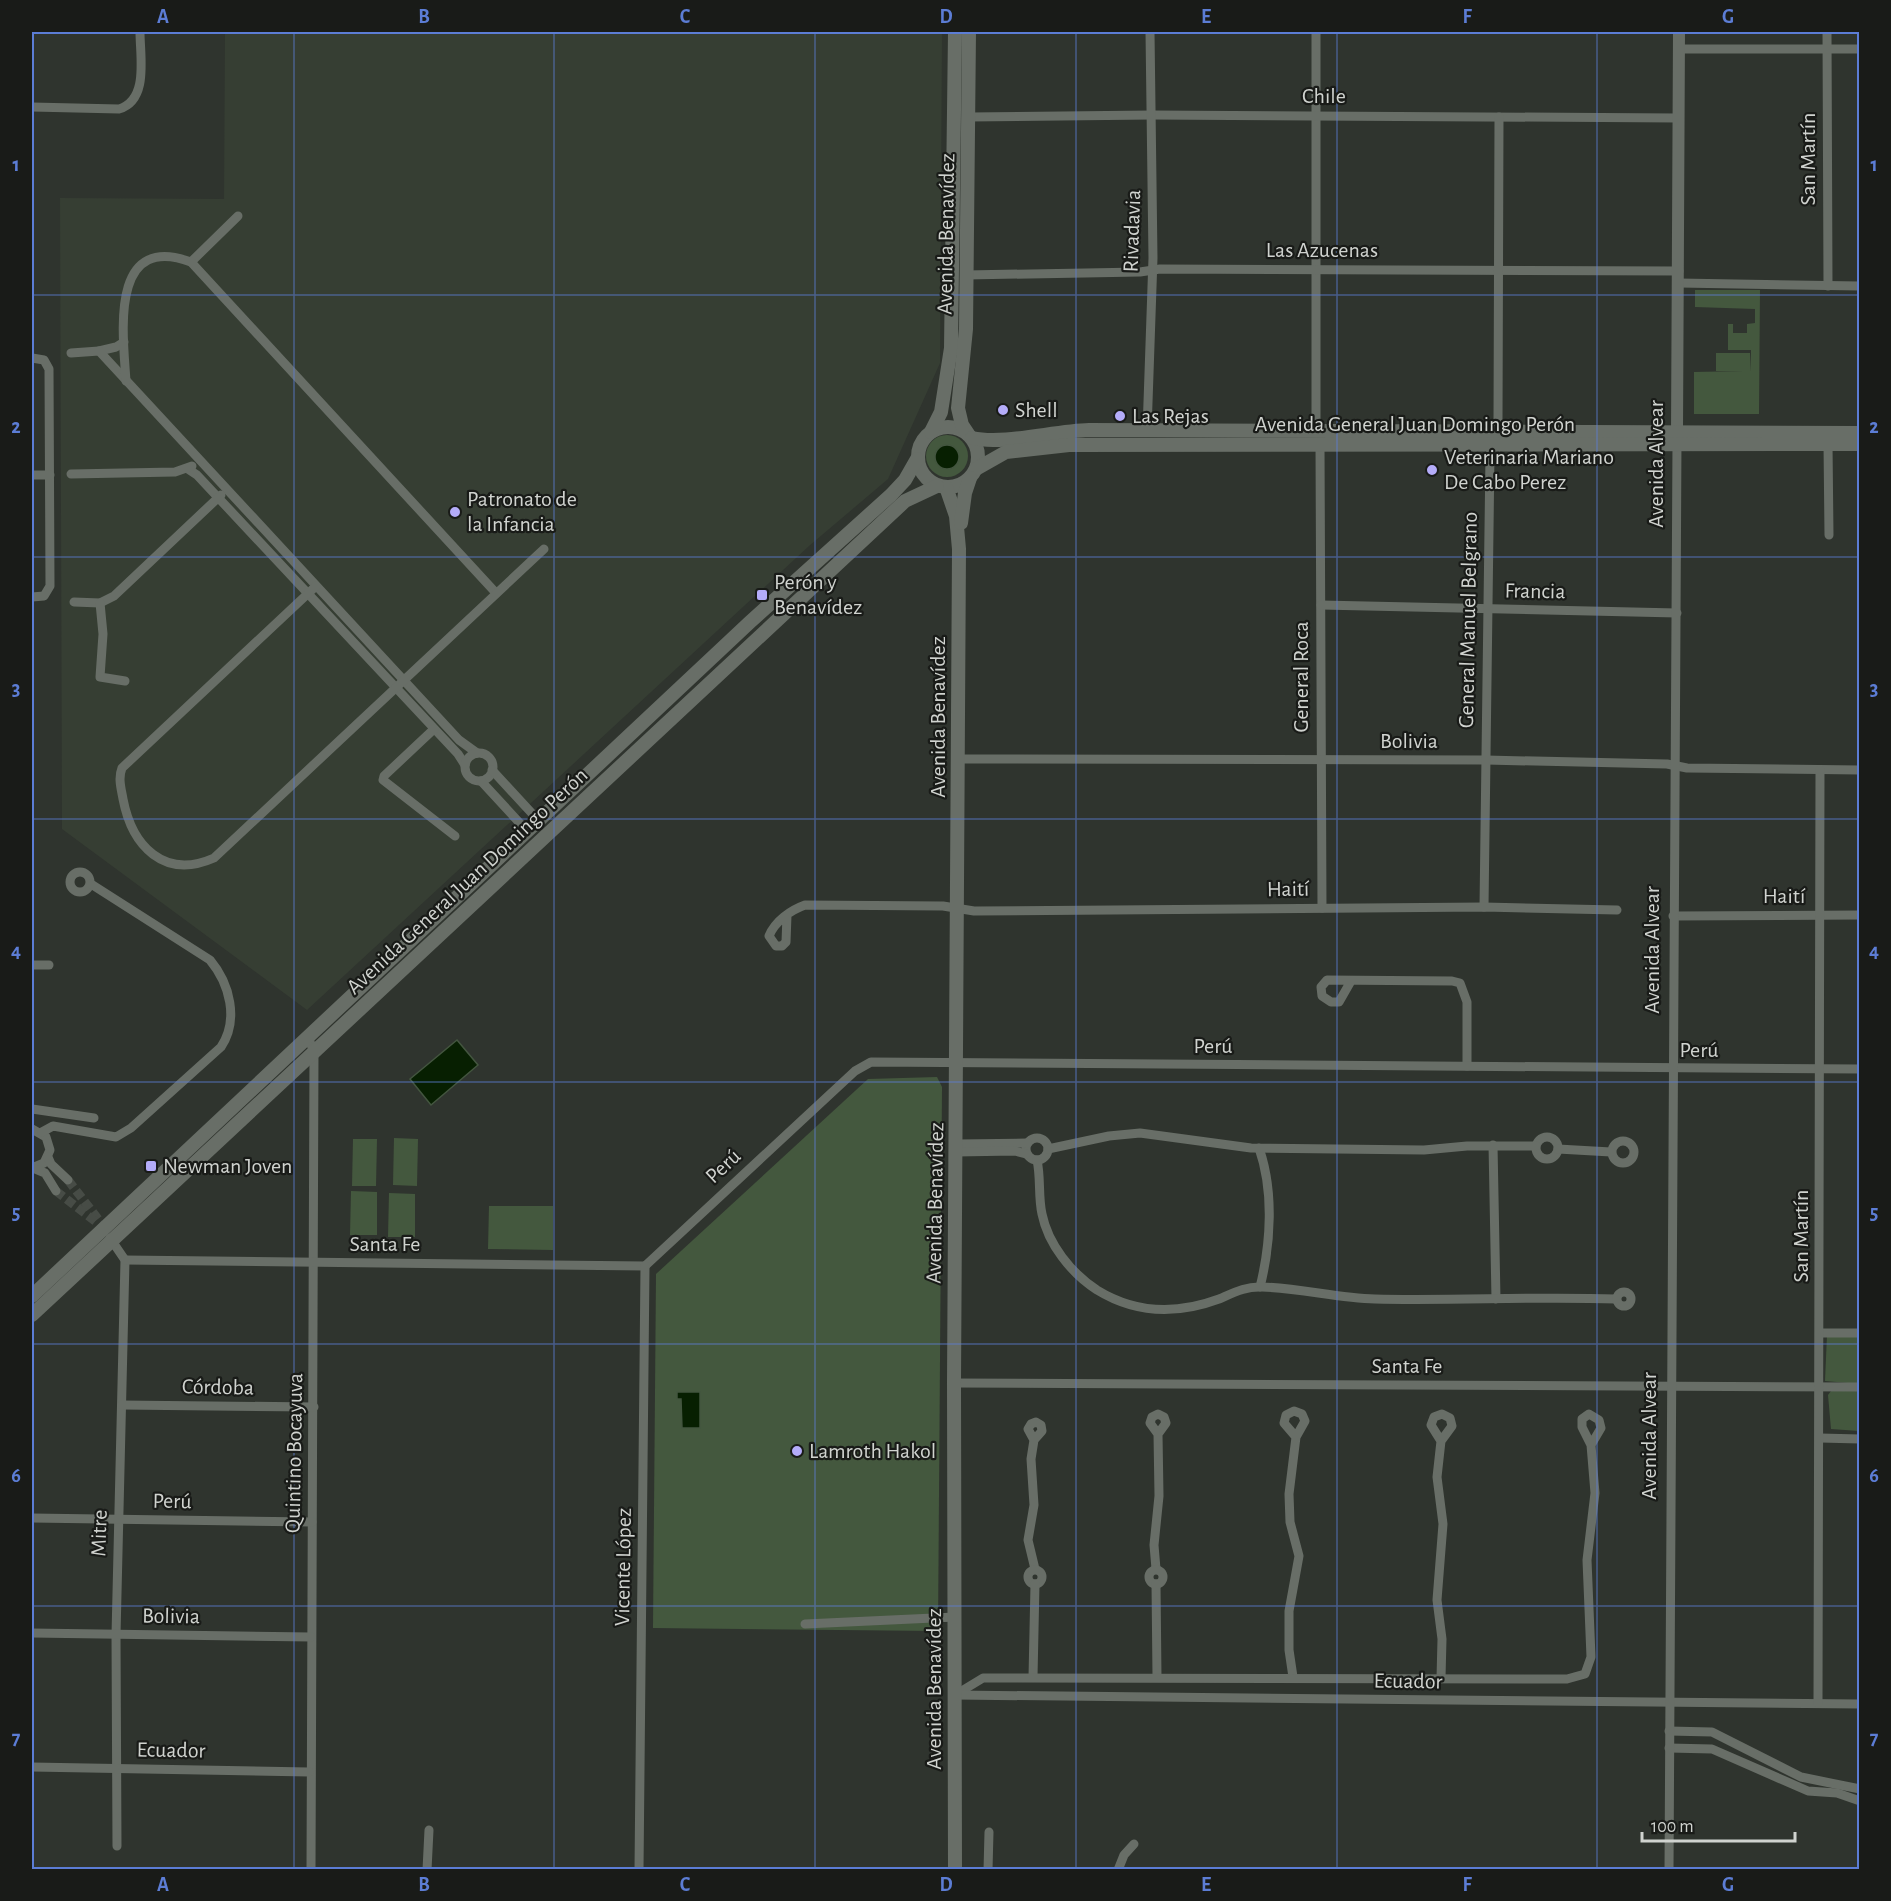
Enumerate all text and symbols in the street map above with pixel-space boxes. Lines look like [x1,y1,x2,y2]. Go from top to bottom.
text: A [157,7,169,27]
text: B [418,7,430,27]
text: C [680,7,691,27]
text: D [939,7,953,27]
text: E [1201,7,1211,27]
text: F [1462,7,1472,27]
text: G [1722,7,1734,27]
street label: Chile [1302,85,1346,107]
street label: San Martín [1797,113,1819,205]
street label: Avenida Benavídez [934,153,958,315]
text: 1 [12,155,20,175]
text: 1 [1870,155,1878,175]
street label: Rivadavia [1120,189,1144,273]
street label: Las Azucenas [1266,239,1378,261]
place label: Shell [1015,399,1058,421]
street label: Avenida Alvear [1645,400,1667,528]
marker: Shell [996,403,1010,417]
place label: Las Rejas [1132,405,1209,427]
marker: Las Rejas [1113,409,1127,423]
street label: Avenida General Juan Domingo Perón [1255,413,1575,435]
text: 2 [11,417,21,437]
text: 2 [1869,417,1879,437]
place label: Veterinaria Mariano De Cabo Perez [1444,446,1614,493]
marker: Veterinaria Mariano De Cabo Perez [1425,463,1439,477]
place label: Patronato de la Infancia [467,488,577,535]
marker: Patronato de la Infancia [448,505,462,519]
street label: General Manuel Belgrano [1455,512,1481,728]
place label: Perón y Benavídez [774,571,862,618]
street label: Francia [1504,579,1566,603]
marker: Perón y Benavídez [755,588,769,602]
street label: General Roca [1290,621,1312,733]
street label: Avenida Benavídez [927,636,949,798]
text: 3 [12,679,20,699]
text: 3 [1870,679,1878,699]
street label: Bolivia [1380,730,1438,752]
street label: Avenida General Juan Domingo Perón [342,764,592,998]
street label: Haití [1267,878,1310,900]
street label: Haití [1763,885,1806,907]
street label: Avenida Alvear [1641,886,1663,1014]
text: 4 [11,941,21,961]
text: 4 [1869,941,1879,961]
street label: Perú [1194,1035,1232,1057]
street label: Perú [1680,1039,1718,1061]
street label: Avenida Benavídez [923,1122,947,1284]
street label: Perú [701,1145,745,1187]
place label: Newman Joven [163,1155,292,1177]
marker: Newman Joven [144,1159,158,1173]
street label: San Martín [1790,1190,1812,1282]
text: 5 [12,1203,20,1223]
text: 5 [1870,1203,1878,1223]
street label: Santa Fe [350,1233,420,1255]
street label: Santa Fe [1372,1355,1442,1377]
street label: Avenida Alvear [1638,1372,1660,1500]
street label: Quintino Bocayuva [282,1373,306,1533]
street label: Córdoba [182,1375,254,1399]
place label: Lamroth Hakol [809,1440,936,1462]
marker: Lamroth Hakol [790,1444,804,1458]
text: 6 [11,1466,21,1486]
text: 6 [1869,1466,1879,1486]
street label: Perú [152,1490,192,1512]
street label: Vicente López [611,1508,635,1626]
street label: Mitre [87,1509,111,1557]
street label: Bolivia [142,1604,200,1628]
street label: Avenida Benavídez [923,1608,945,1770]
street label: Ecuador [1373,1669,1443,1693]
text: 7 [12,1728,21,1748]
text: 7 [1870,1728,1879,1748]
street label: Ecuador [136,1738,206,1762]
scale bar [1642,1805,1795,1843]
text: 100 m [1651,1818,1694,1836]
text: A [157,1875,169,1895]
text: B [418,1875,430,1895]
text: C [680,1875,691,1895]
text: D [939,1875,953,1895]
text: E [1201,1875,1211,1895]
text: F [1462,1875,1472,1895]
text: G [1722,1875,1734,1895]

